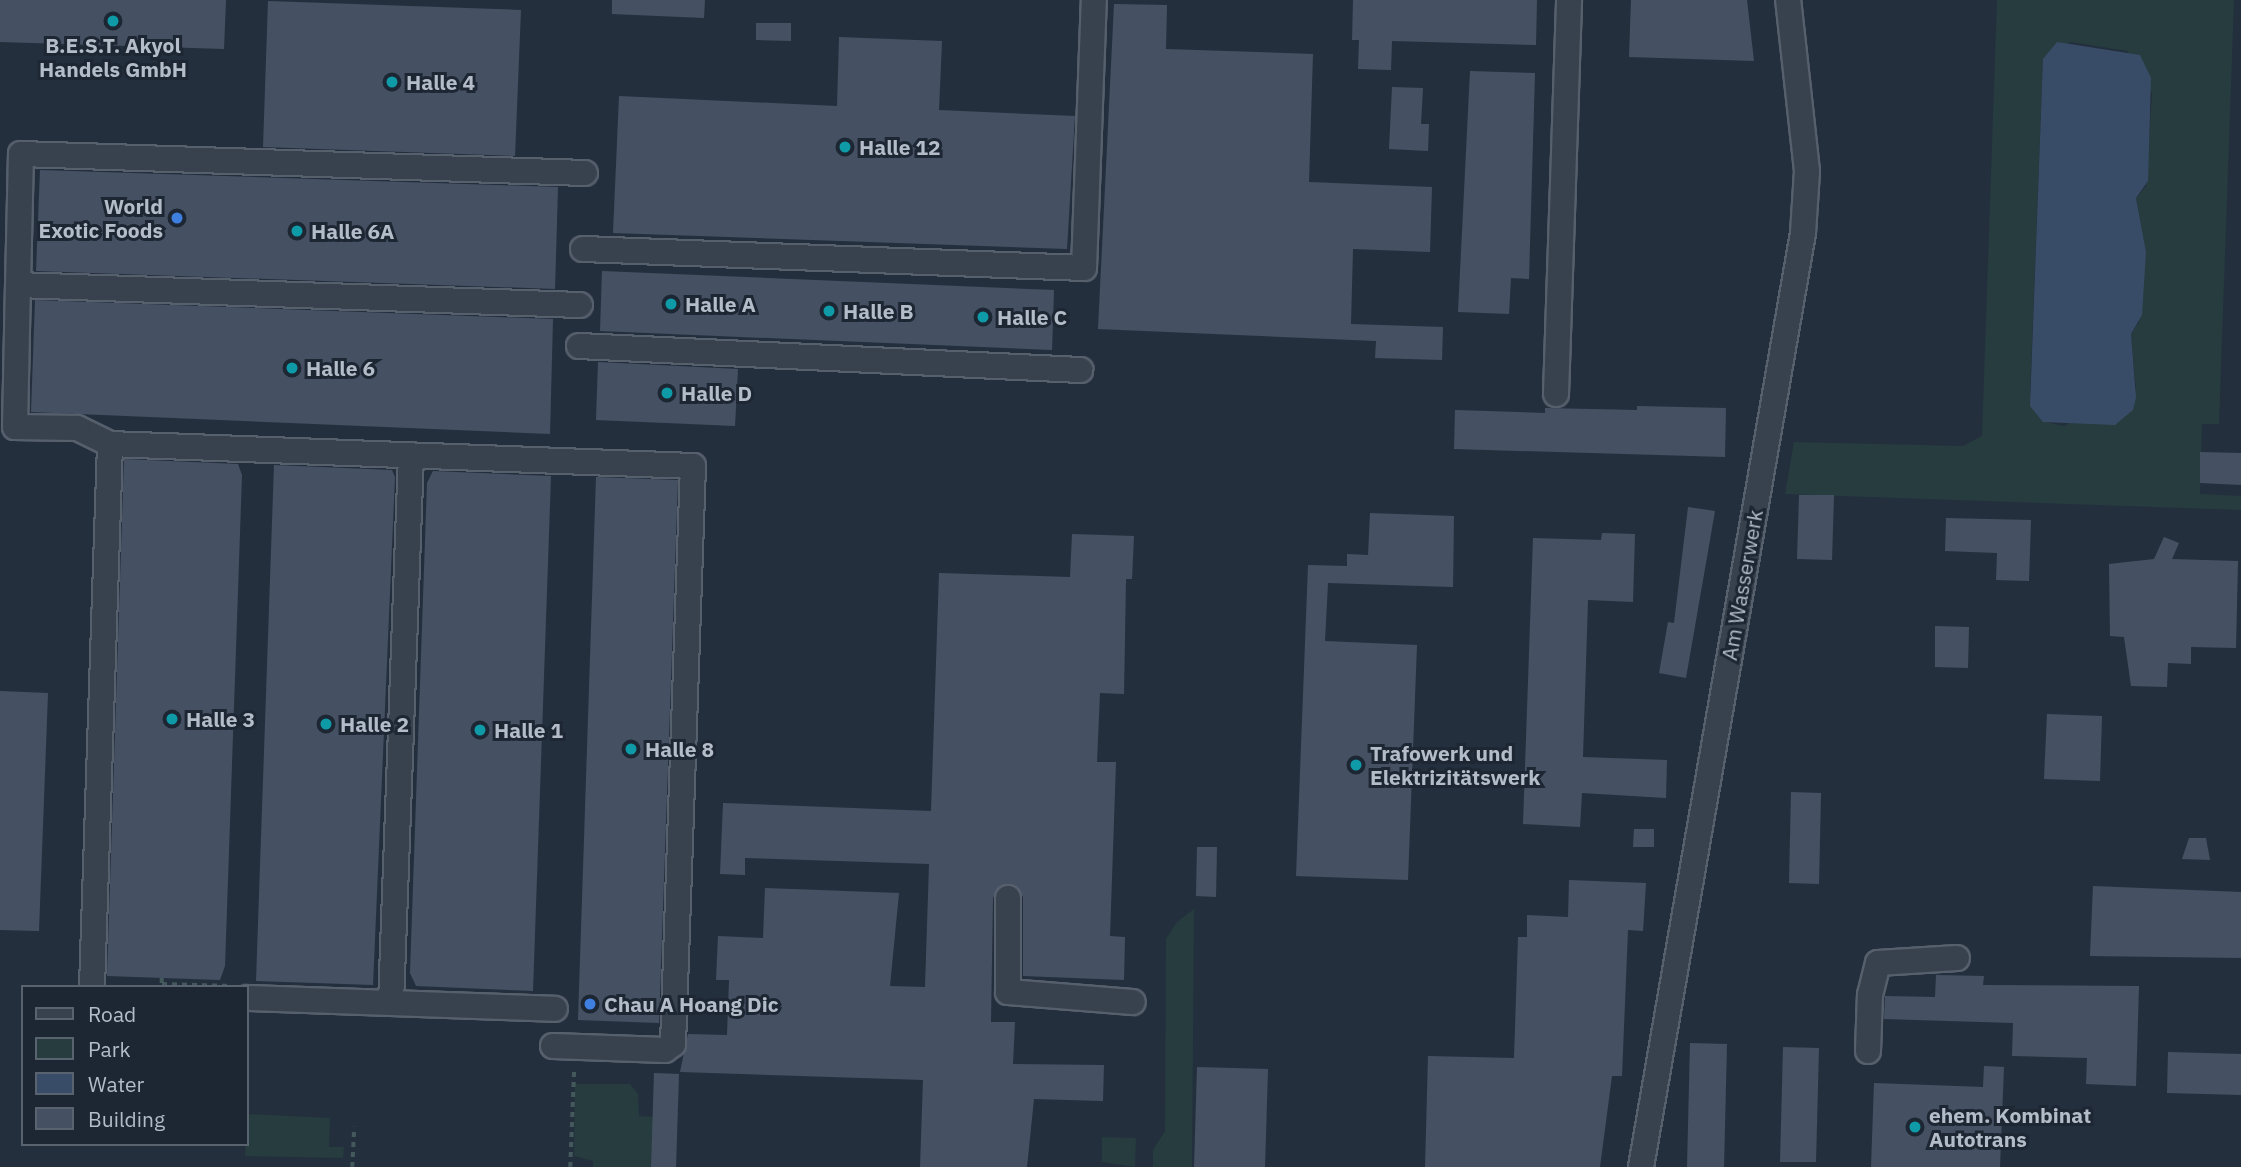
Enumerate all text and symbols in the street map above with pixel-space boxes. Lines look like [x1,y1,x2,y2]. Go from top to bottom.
marker: B.E.S.T. Akyol Handels GmbH [105,13,121,29]
place label: B.E.S.T. Akyol Handels GmbH [39,32,187,82]
place label: Halle 4 [406,69,475,95]
marker: Halle 4 [384,74,400,90]
place label: Halle 12 [859,134,941,160]
marker: Halle 12 [837,139,853,155]
place label: World Exotic Foods [39,193,163,243]
marker: World Exotic Foods [169,210,185,226]
place label: Halle 6A [311,218,394,244]
marker: Halle 6A [289,223,305,239]
place label: Halle A [685,291,756,317]
marker: Halle A [663,296,679,312]
place label: Halle B [843,298,913,324]
marker: Halle B [821,303,837,319]
place label: Halle C [997,304,1067,330]
marker: Halle C [975,309,991,325]
place label: Halle 6 [306,355,375,381]
marker: Halle 6 [284,360,300,376]
place label: Halle D [681,380,752,406]
marker: Halle D [659,385,675,401]
street label: Am Wasserwerk [1716,508,1768,662]
place label: Halle 3 [186,706,255,732]
marker: Halle 3 [164,711,180,727]
place label: Halle 2 [340,711,409,737]
marker: Halle 2 [318,716,334,732]
place label: Halle 1 [494,717,563,743]
marker: Halle 1 [472,722,488,738]
place label: Halle 8 [645,736,714,762]
place label: Trafowerk und Elektrizitätswerk [1370,740,1540,790]
marker: Halle 8 [623,741,639,757]
marker: Trafowerk und Elektrizitätswerk [1348,757,1364,773]
legend [21,985,248,1146]
place label: Chau A Hoang Dic [604,991,779,1017]
marker: Chau A Hoang Dic [582,996,598,1012]
text: Road [88,1000,136,1028]
text: Park [88,1035,131,1063]
text: Water [88,1070,144,1098]
place label: ehem. Kombinat Autotrans [1929,1102,2091,1152]
text: Building [88,1105,165,1133]
marker: ehem. Kombinat Autotrans [1907,1119,1923,1135]

